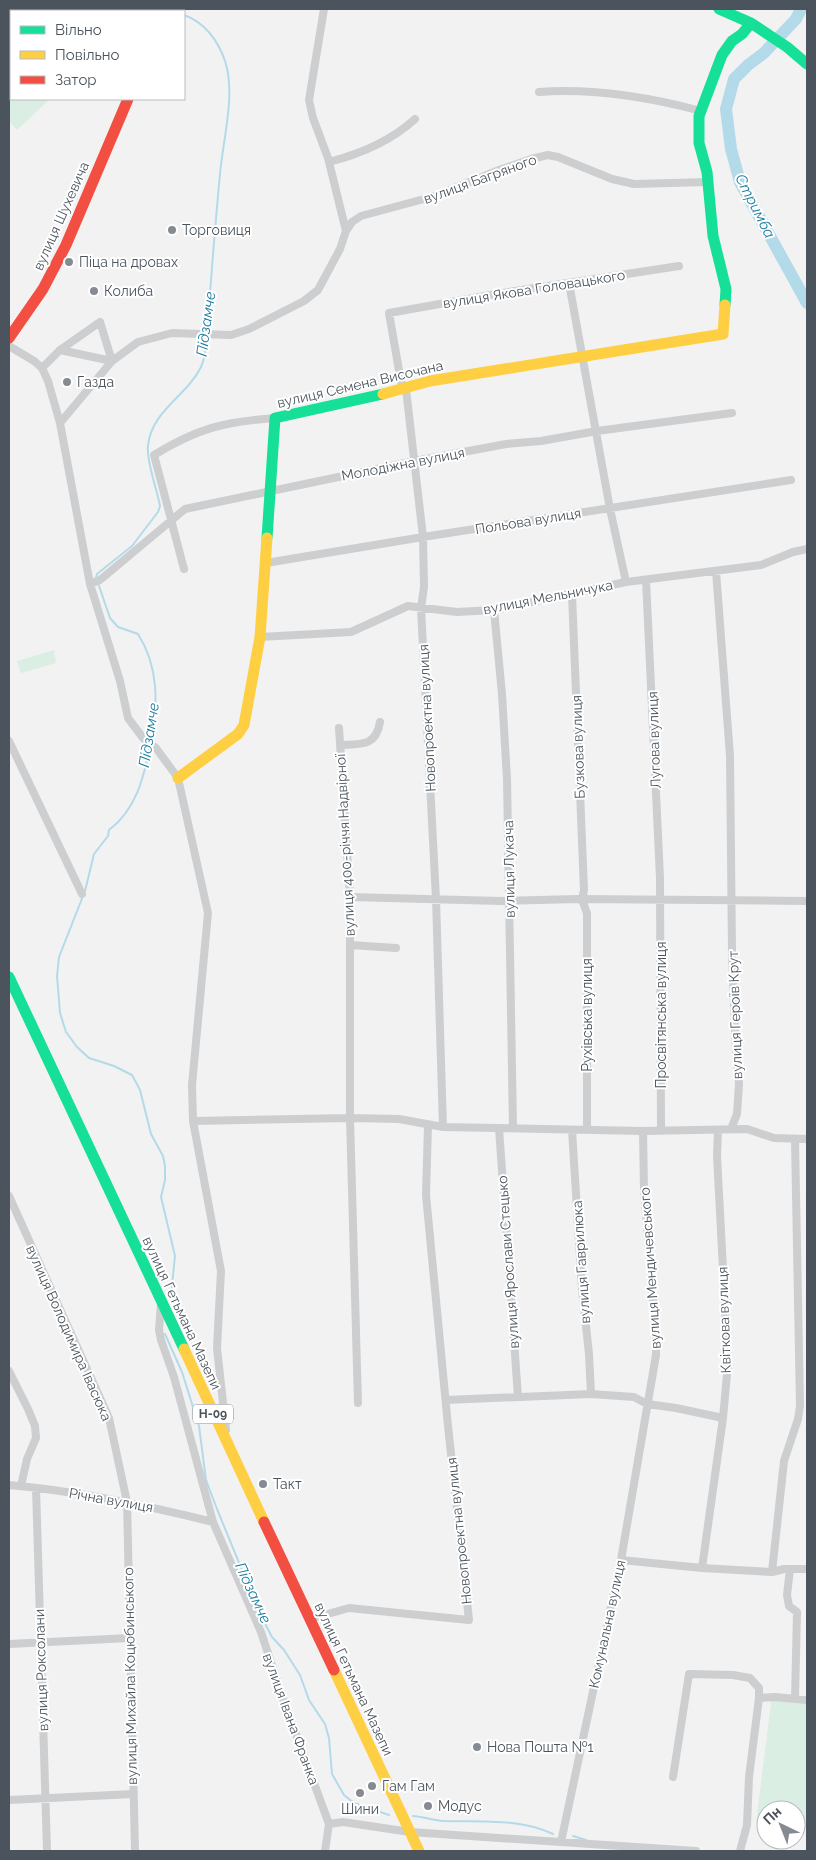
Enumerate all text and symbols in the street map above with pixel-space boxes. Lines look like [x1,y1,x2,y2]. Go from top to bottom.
legend [10,10,185,100]
text: Вільно [55,21,102,39]
text: Повільно [55,46,120,64]
text: Затор [55,71,97,89]
street label: вулиця Багряного [421,151,539,207]
street label: вулиця Шухевича [30,159,92,273]
water label: Стримба [731,171,779,241]
place label: Торговиця [182,222,251,238]
marker: Торговиця [166,224,178,236]
place label: Піца на дровах [79,254,178,270]
marker: Піца на дровах [63,256,75,268]
street label: вулиця Якова Головацького [442,267,626,311]
place label: Колиба [104,283,153,299]
marker: Колиба [88,285,100,297]
water label: Підзамче [193,290,219,358]
street label: вулиця Семена Височана [276,357,444,411]
place label: Газда [77,374,114,390]
marker: Газда [61,376,73,388]
street label: Молодіжна вулиця [340,444,466,484]
street label: Польова вулиця [474,505,582,537]
street label: вулиця Мельничука [482,577,614,617]
street label: Новопроектна вулиця [415,644,439,792]
street label: Лугова вулиця [644,691,664,789]
street label: Бузкова вулиця [568,695,588,799]
water label: Підзамче [135,701,163,769]
street label: вулиця 400-річчя Надвірної [332,753,358,937]
street label: вулиця Лукача [500,820,518,918]
street label: Просвітянська вулиця [653,942,669,1088]
street label: вулиця Героїв Крут [725,950,745,1079]
street label: Рухівська вулиця [579,958,595,1072]
street label: вулиця Ярослави Стецько [494,1175,522,1349]
street label: вулиця Мендичевського [636,1187,664,1349]
street label: вулиця Гаврилюка [569,1200,593,1324]
street label: вулиця Гетьмана Мазепи [140,1234,224,1392]
street label: вулиця Володимира Івасюка [23,1243,115,1423]
street label: Квіткова вулиця [714,1266,734,1374]
road number: Н-09 [193,1405,233,1424]
street label: Новопроектна вулиця [443,1457,475,1605]
place label: Такт [273,1476,302,1492]
marker: Такт [257,1478,269,1490]
street label: Річна вулиця [68,1485,154,1515]
street label: Комунальна вулиця [586,1558,628,1690]
water label: Підзамче [231,1560,275,1626]
street label: вулиця Михайла Коцюбинського [120,1567,140,1785]
street label: вулиця Гетьмана Мазепи [312,1600,396,1758]
street label: вулиця Роксолани [31,1609,51,1731]
street label: вулиця Івана Франка [260,1651,322,1787]
place label: Нова Пошта №1 [487,1739,594,1755]
marker: Нова Пошта №1 [471,1741,483,1753]
place label: Гам Гам [382,1778,435,1794]
marker: Гам Гам [366,1780,378,1792]
marker: Шини [354,1787,366,1799]
place label: Модус [438,1798,482,1814]
marker: Модус [422,1800,434,1812]
north arrow [756,1800,806,1850]
place label: Шини [341,1801,379,1817]
text: Пн [760,1803,784,1828]

